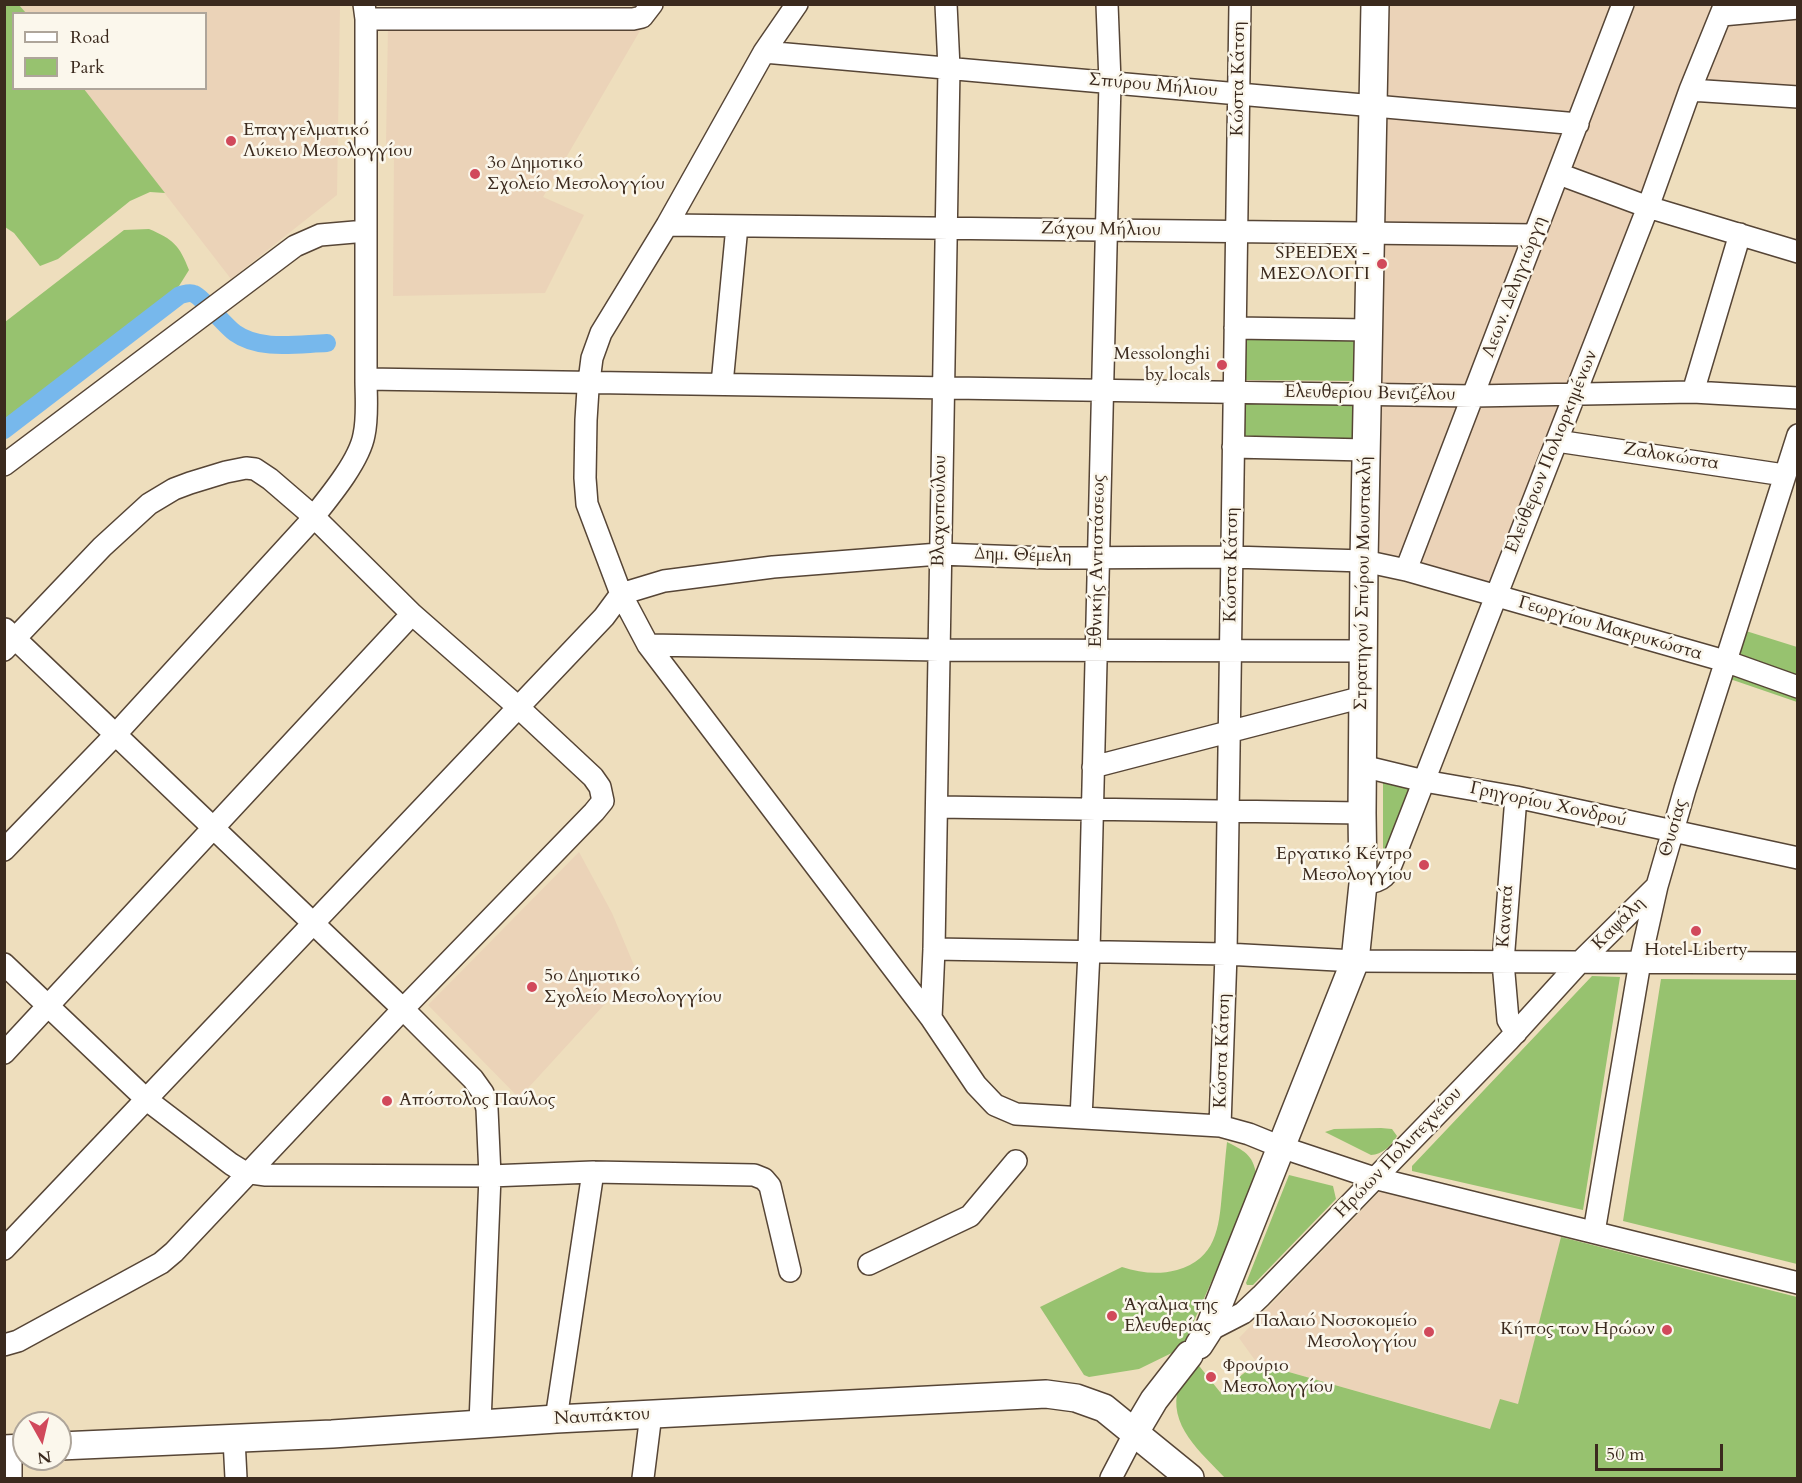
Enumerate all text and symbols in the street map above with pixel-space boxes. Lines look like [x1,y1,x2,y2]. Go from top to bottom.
legend [12,12,207,90]
street label: Κώστα Κάτση [1227,21,1251,137]
text: Road [70,25,110,50]
text: Park [70,55,105,80]
street label: Σπύρου Μήλιου [1088,70,1218,102]
place label: Επαγγελματικό Λύκειο Μεσολογγίου [243,120,412,162]
marker: Επαγγελματικό Λύκειο Μεσολογγίου [224,134,238,148]
place label: 3ο Δημοτικό Σχολείο Μεσολογγίου [487,153,665,195]
marker: 3ο Δημοτικό Σχολείο Μεσολογγίου [468,167,482,181]
street label: Λεων. Δεληγιώργη [1478,213,1552,361]
street label: Ζάχου Μήλιου [1041,218,1161,242]
place label: SPEEDEX - ΜΕΣΟΛΟΓΓΙ [1260,243,1370,286]
marker: SPEEDEX - ΜΕΣΟΛΟΓΓΙ [1375,257,1389,271]
place label: Messolonghi by locals [1114,344,1210,386]
street label: Ελεύθερων Πολιορκημένων [1501,347,1603,557]
marker: Messolonghi by locals [1215,358,1229,372]
street label: Ελευθερίου Βενιζέλου [1284,382,1456,406]
street label: Ζαλοκώστα [1622,439,1720,475]
street label: Βλαχοπούλου [928,455,952,567]
street label: Στρατηγού Σπύρου Μουστακλή [1351,455,1377,711]
street label: Εθνικής Αντιστάσεως [1086,474,1110,648]
street label: Κώστα Κάτση [1220,507,1244,623]
street label: Δημ. Θέμελη [974,544,1072,568]
street label: Γεωργίου Μακρυκώστα [1516,592,1704,666]
street label: Γρηγορίου Χονδρού [1468,778,1628,832]
street label: Θυσίας [1655,796,1693,860]
place label: Eργατικό Κέντρο Μεσολογγίου [1276,844,1412,886]
marker: Eργατικό Κέντρο Μεσολογγίου [1417,858,1431,872]
street label: Κανατά [1493,884,1519,948]
street label: Καψάλη [1588,893,1650,955]
marker: Hotel Liberty [1689,924,1703,938]
place label: Hotel Liberty [1644,940,1748,962]
place label: 5ο Δημοτικό Σχολείο Μεσολογγίου [544,966,722,1008]
marker: 5ο Δημοτικό Σχολείο Μεσολογγίου [525,980,539,994]
street label: Κώστα Κάτση [1210,993,1236,1109]
street label: Ηρώων Πολυτεχνείου [1331,1083,1467,1223]
place label: Απόστολος Παύλος [399,1090,555,1112]
marker: Απόστολος Παύλος [380,1094,394,1108]
place label: Άγαλμα της Ελευθερίας [1124,1295,1218,1338]
marker: Άγαλμα της Ελευθερίας [1105,1309,1119,1323]
place label: Παλαιό Νοσοκομείο Μεσολογγίου [1255,1311,1417,1354]
place label: Κήπος των Ηρώων [1500,1319,1655,1341]
marker: Κήπος των Ηρώων [1660,1323,1674,1337]
marker: Παλαιό Νοσοκομείο Μεσολογγίου [1422,1325,1436,1339]
place label: Φρούριο Μεσολογγίου [1223,1356,1333,1398]
marker: Φρούριο Μεσολογγίου [1204,1370,1218,1384]
street label: Ναυπάκτου [553,1404,651,1430]
north arrow [12,1411,72,1471]
scale bar [1598,1432,1726,1470]
text: 50 m [1606,1442,1645,1467]
text: N [36,1445,53,1469]

